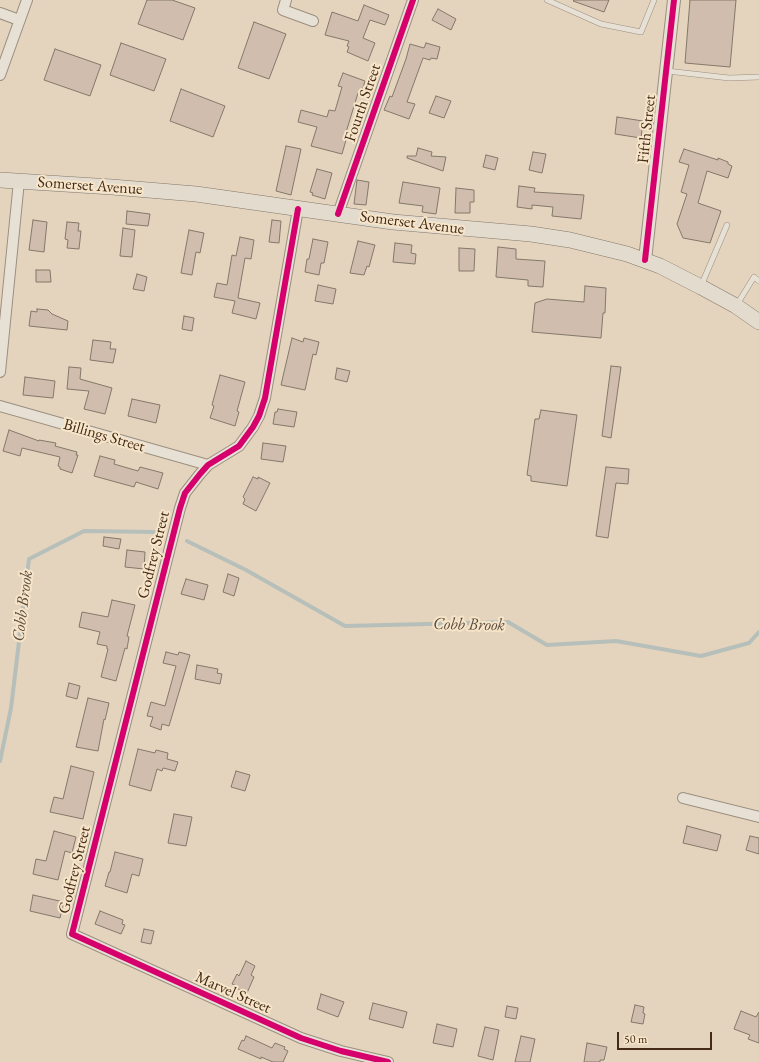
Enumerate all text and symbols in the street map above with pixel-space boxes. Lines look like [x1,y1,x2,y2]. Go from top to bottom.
street label: Fourth Street [341,62,385,144]
street label: Fifth Street [634,94,660,164]
street label: Somerset Avenue [37,173,143,199]
street label: Somerset Avenue [359,207,465,239]
street label: Billings Street [61,415,147,457]
street label: Godfrey Street [134,509,174,601]
water label: Cobb Brook [9,569,37,643]
water label: Cobb Brook [433,614,505,636]
street label: Godfrey Street [55,824,95,916]
street label: Marvel Street [192,968,274,1018]
scale bar [619,1024,714,1050]
text: 50 m [624,1031,647,1047]

